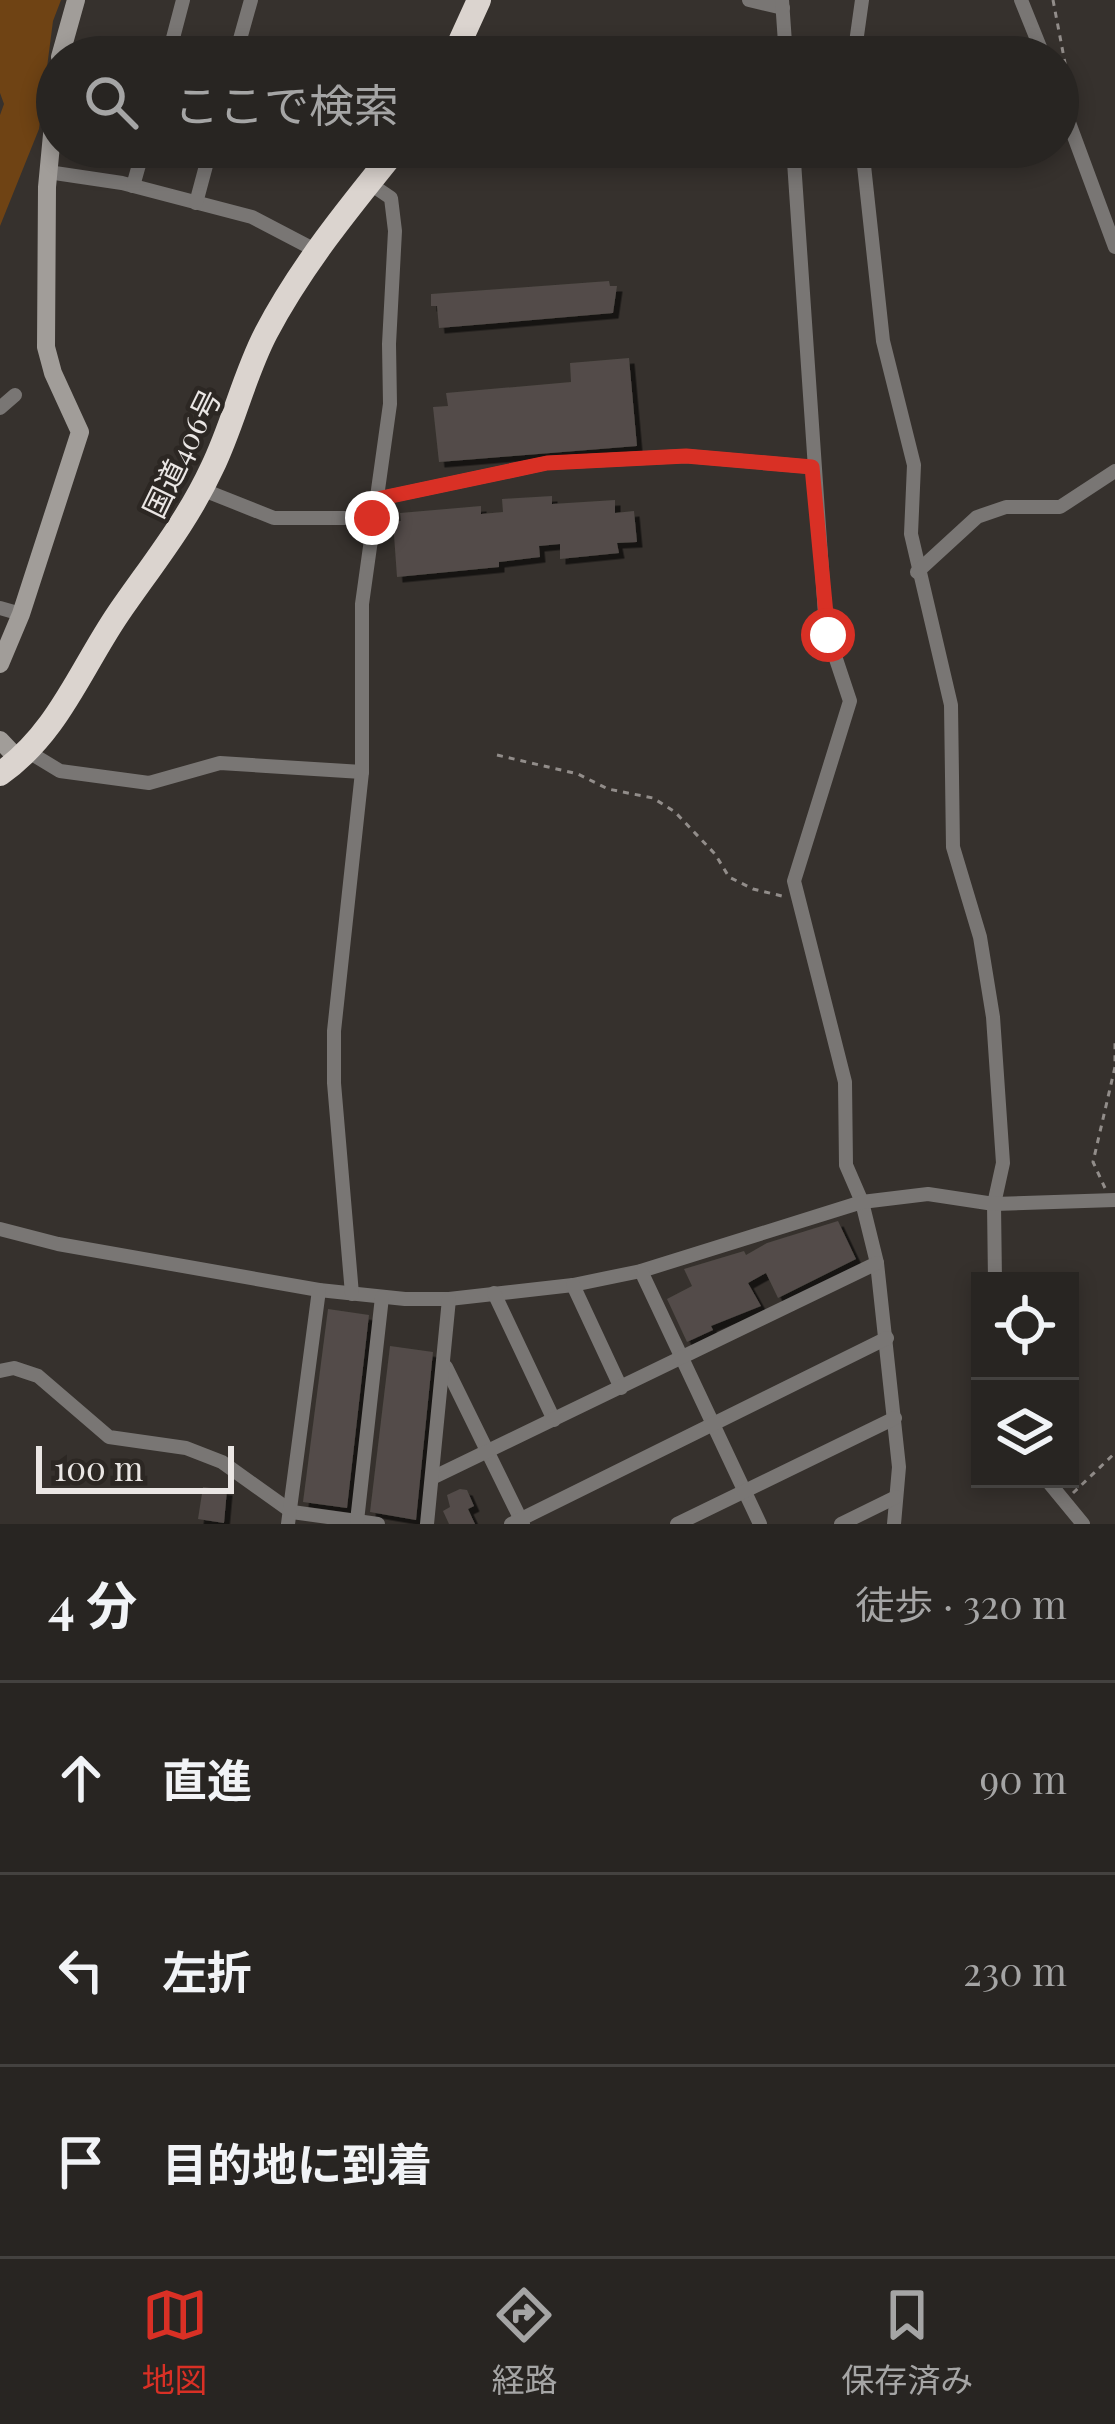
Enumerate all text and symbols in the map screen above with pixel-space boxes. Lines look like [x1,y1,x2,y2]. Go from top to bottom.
search box [36,36,1079,168]
icon: search [78,69,144,135]
text: ここで検索 [174,73,399,133]
street label: 国道406号 [133,382,229,524]
route end [345,491,399,545]
route start [801,608,855,662]
map controls [971,1272,1079,1488]
button: locate [971,1272,1079,1380]
button: layers [971,1380,1079,1488]
scale bar [36,1440,234,1493]
text: 100 m [54,1445,143,1489]
text: 4 分 [48,1569,137,1637]
text: 徒歩 · 320 m [855,1577,1067,1629]
icon: ahead [48,1745,114,1811]
text: 直進 [162,1748,252,1808]
text: 90 m [979,1752,1067,1804]
icon: left [48,1937,114,2003]
text: 左折 [162,1940,252,2000]
text: 230 m [963,1944,1067,1996]
icon: arrive [48,2129,114,2195]
text: 目的地に到着 [162,2132,432,2192]
tab: 地図 [142,2282,208,2402]
tab: 経路 [491,2282,557,2402]
tab: 保存済み [841,2282,973,2402]

